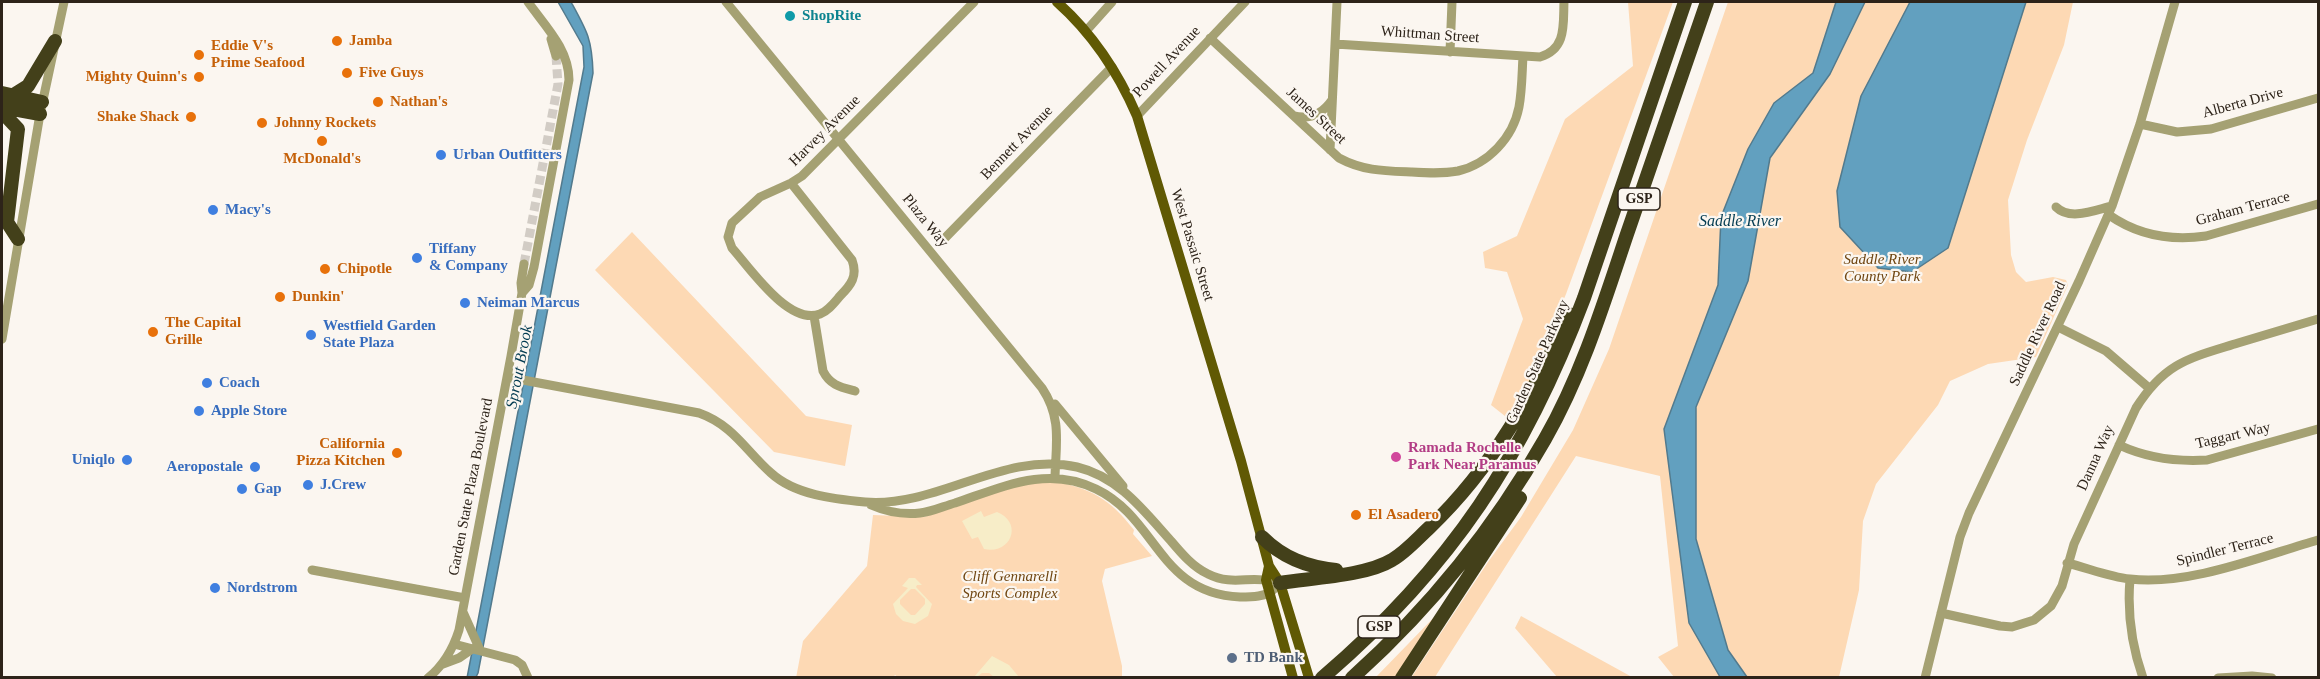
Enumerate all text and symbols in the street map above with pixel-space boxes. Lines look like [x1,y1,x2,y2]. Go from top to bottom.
place label: ShopRite [802,7,861,25]
marker: ShopRite [783,9,797,23]
street label: Powell Avenue [1129,23,1205,101]
street label: Whittman Street [1380,23,1480,47]
place label: Jamba [349,32,392,50]
marker: Jamba [330,34,344,48]
place label: Eddie V's Prime Seafood [211,37,305,72]
marker: Eddie V's Prime Seafood [192,48,206,62]
place label: Five Guys [359,64,424,82]
marker: Five Guys [340,66,354,80]
place label: Mighty Quinn's [86,68,187,86]
marker: Mighty Quinn's [192,70,206,84]
street label: James Street [1282,84,1350,148]
street label: Alberta Drive [2201,84,2285,122]
street label: Harvey Avenue [786,92,864,170]
place label: Nathan's [390,93,448,111]
marker: Nathan's [371,95,385,109]
street label: Bennett Avenue [977,102,1057,184]
place label: Shake Shack [97,108,179,126]
marker: Shake Shack [184,110,198,124]
place label: Johnny Rockets [274,114,376,132]
marker: Johnny Rockets [255,116,269,130]
marker: McDonald's [315,134,329,148]
place label: Urban Outfitters [453,146,562,164]
marker: Urban Outfitters [434,148,448,162]
place label: McDonald's [283,150,361,168]
street label: West Passaic Street [1166,187,1218,303]
road number: GSP [1618,188,1660,210]
street label: Graham Terrace [2194,188,2292,230]
street label: Plaza Way [898,191,952,251]
place label: Macy's [225,201,271,219]
marker: Macy's [206,203,220,217]
water label: Saddle River [1699,212,1781,232]
place label: Tiffany & Company [429,240,508,275]
marker: Tiffany & Company [410,251,424,265]
park label: Saddle River County Park [1843,251,1921,286]
place label: Chipotle [337,260,392,278]
marker: Chipotle [318,262,332,276]
street label: Saddle River Road [2006,279,2070,389]
place label: Dunkin' [292,288,345,306]
marker: Dunkin' [273,290,287,304]
place label: Neiman Marcus [477,294,580,312]
marker: Neiman Marcus [458,296,472,310]
street label: Garden State Parkway [1503,297,1573,427]
place label: The Capital Grille [165,314,241,349]
place label: Westfield Garden State Plaza [323,317,436,352]
water label: Sprout Brook [503,324,537,410]
marker: The Capital Grille [146,325,160,339]
marker: Westfield Garden State Plaza [304,328,318,342]
place label: Coach [219,374,260,392]
marker: Coach [200,376,214,390]
street label: Garden State Plaza Boulevard [445,397,497,577]
place label: Apple Store [211,402,287,420]
marker: Apple Store [192,404,206,418]
street label: Taggart Way [2194,419,2272,453]
street label: Danna Way [2074,422,2118,494]
place label: California Pizza Kitchen [296,435,385,470]
place label: Ramada Rochelle Park Near Paramus [1408,439,1536,474]
marker: California Pizza Kitchen [390,446,404,460]
marker: Ramada Rochelle Park Near Paramus [1389,450,1403,464]
place label: Uniqlo [72,451,115,469]
marker: Uniqlo [120,453,134,467]
place label: Aeropostale [167,458,243,476]
marker: Aeropostale [248,460,262,474]
place label: J.Crew [320,476,366,494]
marker: J.Crew [301,478,315,492]
place label: Gap [254,480,282,498]
marker: Gap [235,482,249,496]
place label: El Asadero [1368,506,1439,524]
marker: El Asadero [1349,508,1363,522]
street label: Spindler Terrace [2175,529,2275,571]
park label: Cliff Gennarelli Sports Complex [962,568,1058,603]
place label: Nordstrom [227,579,298,597]
marker: Nordstrom [208,581,222,595]
road number: GSP [1358,616,1400,638]
place label: TD Bank [1244,649,1303,667]
marker: TD Bank [1225,651,1239,665]

